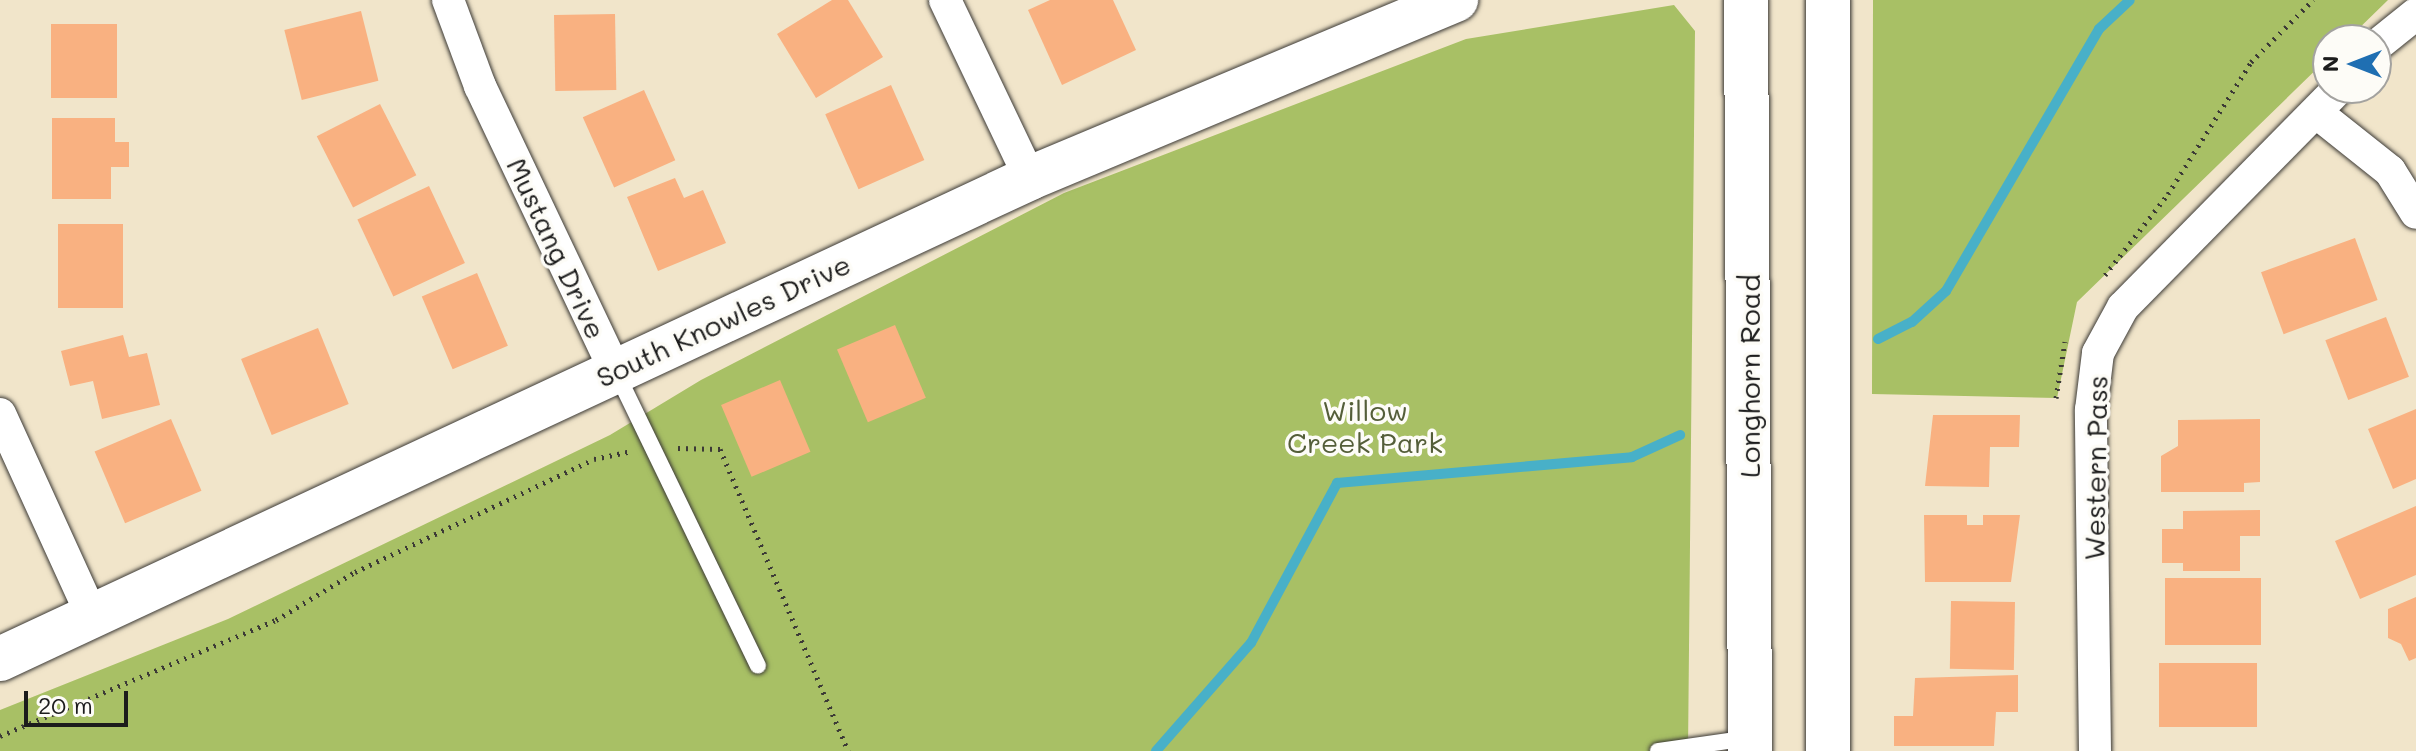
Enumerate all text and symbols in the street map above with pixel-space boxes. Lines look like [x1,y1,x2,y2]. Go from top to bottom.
north arrow [2312,24,2392,104]
text: N [2315,56,2344,72]
street label: Mustang Drive [500,152,614,344]
street label: South Knowles Drive [591,246,855,394]
street label: Longhorn Road [1732,274,1766,478]
street label: Western Pass [2077,375,2113,561]
park label: Willow Creek Park [1287,393,1443,459]
scale bar [28,675,132,725]
text: 20 m [38,689,93,720]

